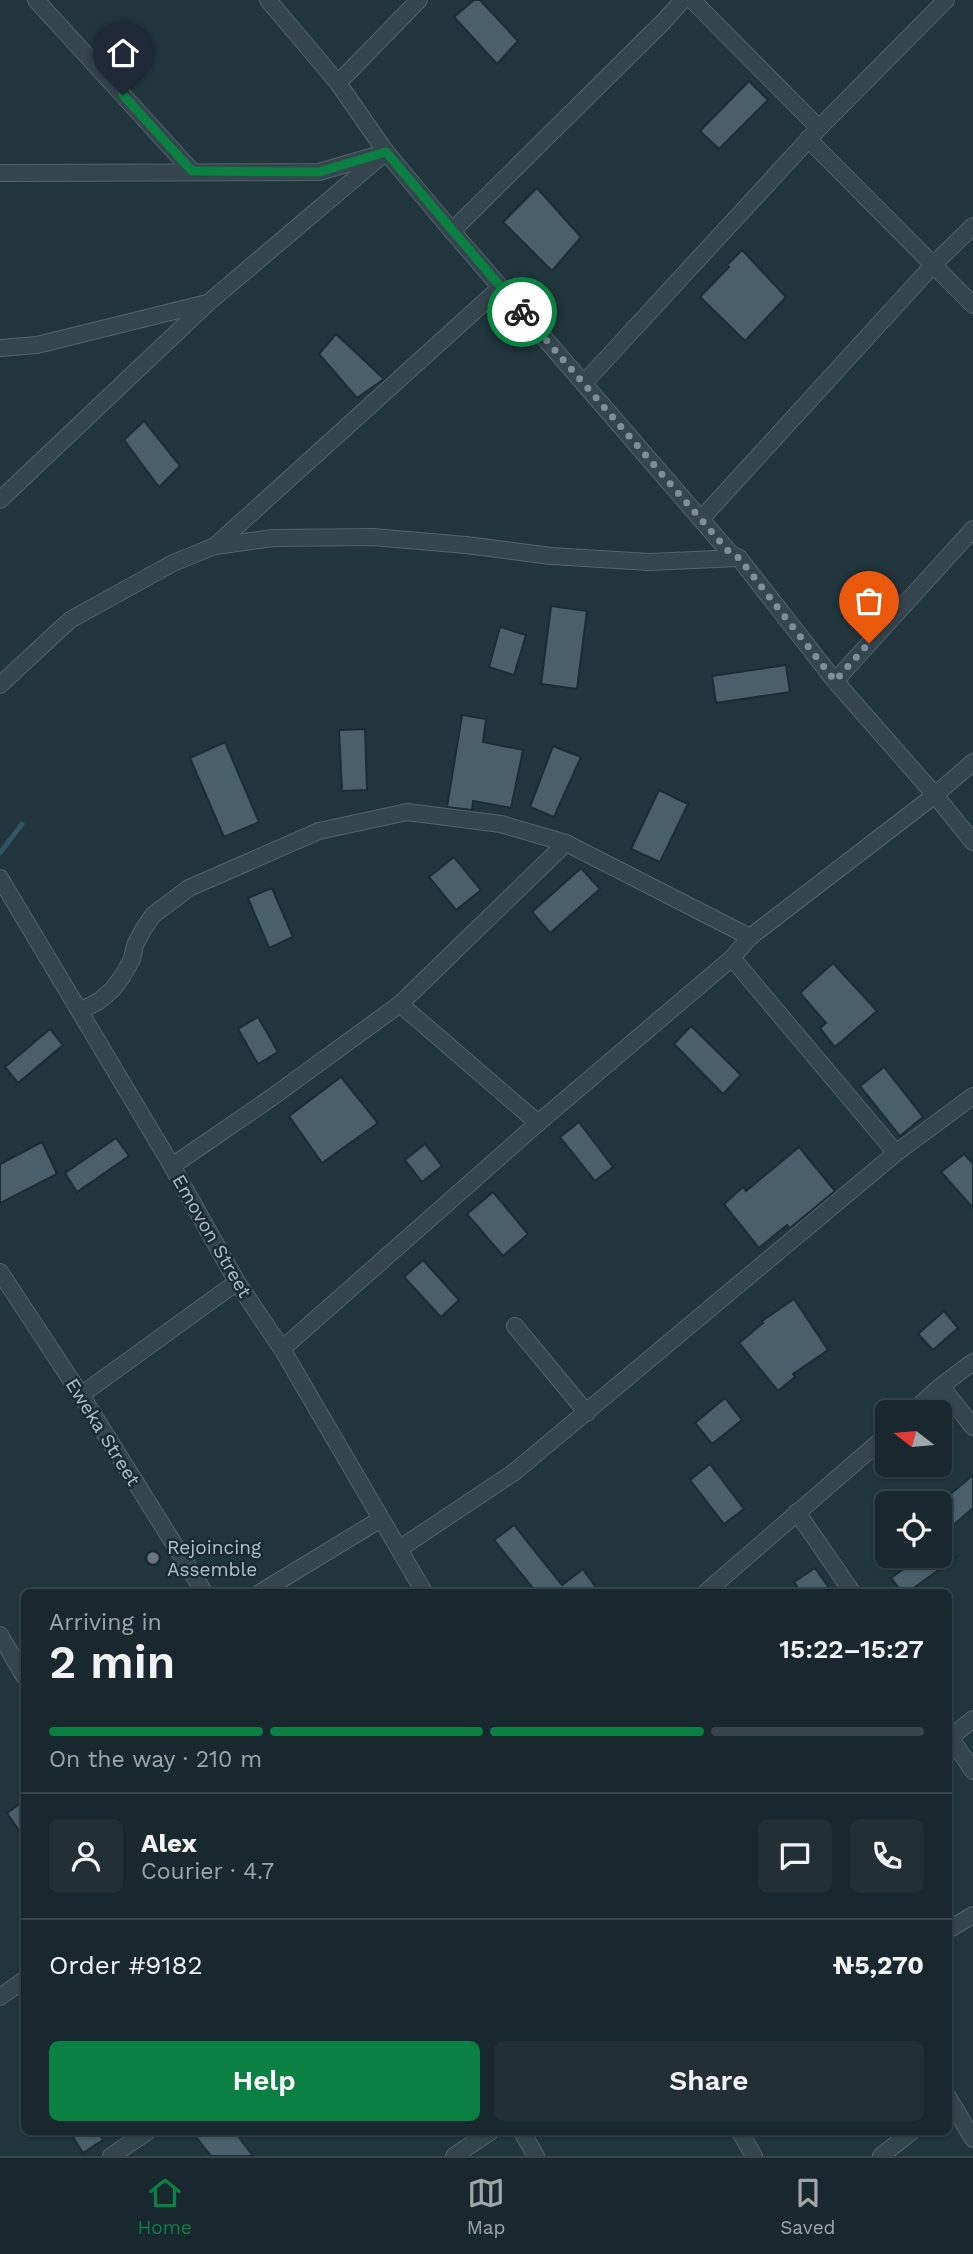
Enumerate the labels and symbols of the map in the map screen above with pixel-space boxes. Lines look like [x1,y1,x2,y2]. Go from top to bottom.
pin [93,23,153,95]
courier [487,277,557,347]
pin [839,571,899,643]
street label: Emovon Street [167,1170,257,1302]
street label: Eweka Street [61,1374,145,1490]
north arrow [875,1400,952,1477]
place label: Rejoincing Assemble [167,1536,262,1581]
marker: Rejoincing Assemble [145,1550,161,1566]

